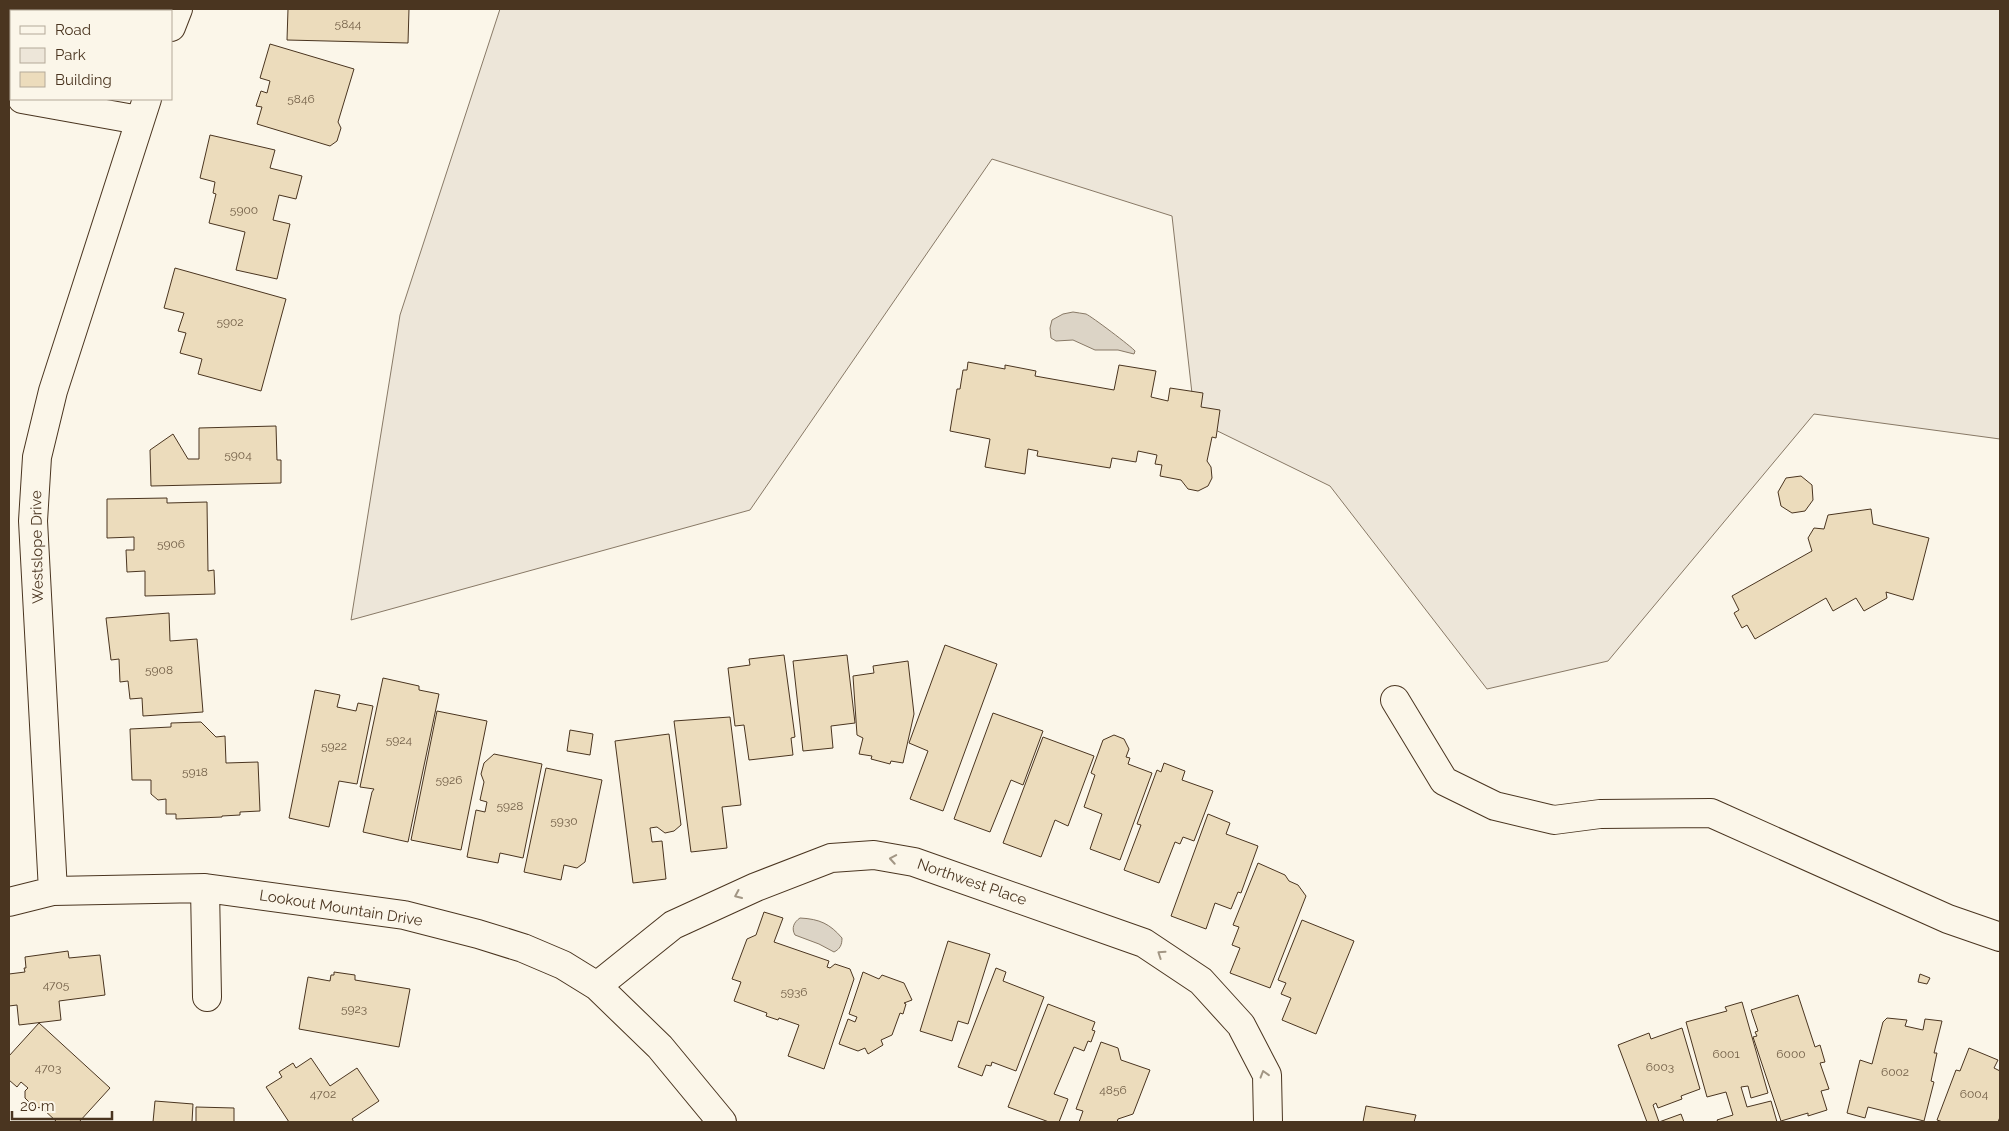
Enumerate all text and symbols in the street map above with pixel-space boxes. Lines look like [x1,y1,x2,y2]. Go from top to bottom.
legend [10,10,172,100]
house number: 5844 [335,17,362,31]
text: Road [55,21,91,39]
text: Park [55,46,86,64]
text: Building [55,71,112,89]
house number: 5846 [287,92,315,106]
house number: 5900 [230,203,258,217]
house number: 5902 [216,315,244,329]
house number: 5904 [224,448,252,462]
street label: Westslope Drive [27,490,47,604]
house number: 5906 [157,537,185,551]
house number: 5908 [145,663,173,677]
house number: 5924 [386,733,413,747]
house number: 5922 [321,739,347,753]
house number: 5918 [182,765,208,779]
house number: 5926 [435,773,463,787]
house number: 5928 [497,799,523,813]
house number: 5930 [550,814,578,828]
one-way arrow [889,854,898,864]
street label: Northwest Place [915,855,1029,909]
street label: Lookout Mountain Drive [258,886,424,930]
one-way arrow [734,889,743,900]
one-way arrow [1157,951,1167,960]
house number: 4705 [43,978,70,992]
house number: 5936 [780,985,808,999]
house number: 5923 [341,1002,367,1016]
house number: 6001 [1712,1047,1740,1061]
house number: 6000 [1776,1047,1806,1061]
house number: 6003 [1646,1060,1674,1074]
house number: 4703 [35,1061,61,1075]
house number: 6002 [1881,1065,1909,1079]
one-way arrow [1260,1070,1270,1079]
house number: 4856 [1099,1083,1127,1097]
house number: 4702 [310,1087,336,1101]
house number: 6004 [1960,1087,1989,1101]
scale bar [12,1088,112,1120]
text: 20 m [20,1097,55,1115]

